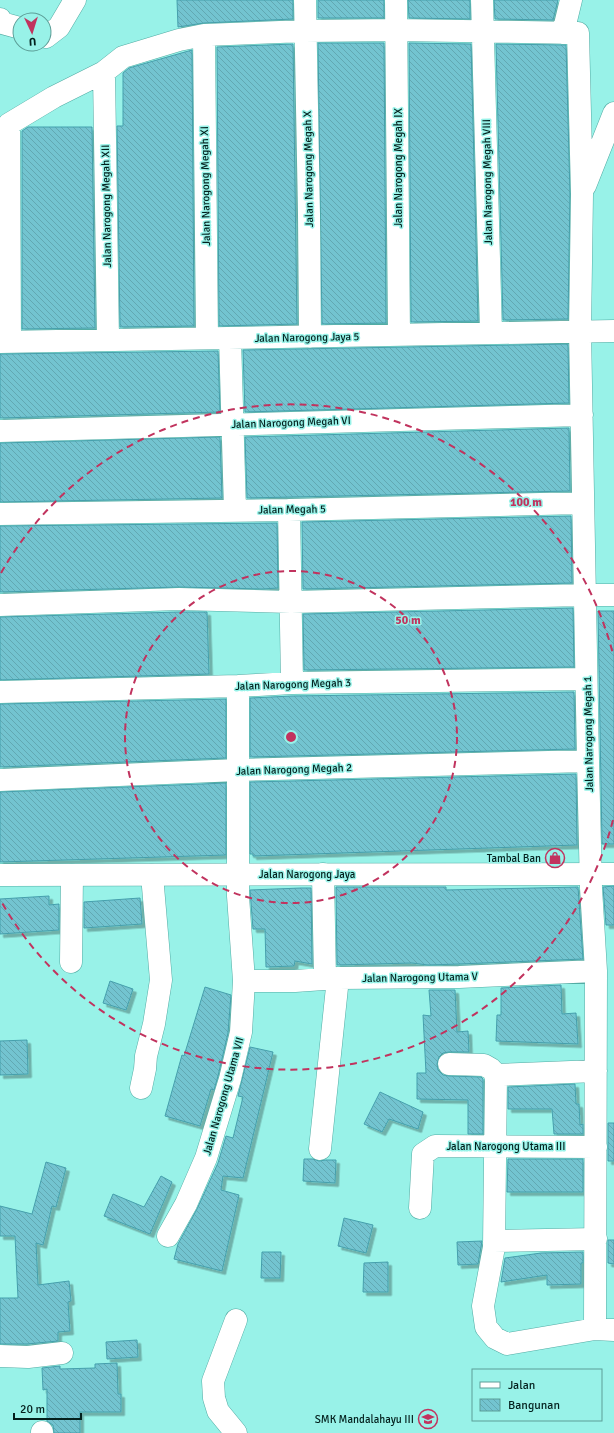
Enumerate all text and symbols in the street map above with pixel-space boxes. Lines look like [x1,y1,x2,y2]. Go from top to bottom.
north arrow [12,12,52,52]
text: U [29,35,37,48]
street label: Jalan Narogong Megah IX [392,108,405,228]
street label: Jalan Narogong Megah X [301,110,316,227]
street label: Jalan Narogong Megah VIII [480,119,495,245]
street label: Jalan Narogong Megah XI [198,126,213,246]
street label: Jalan Narogong Megah XII [99,144,114,268]
street label: Jalan Narogong Jaya 5 [254,330,360,345]
street label: Jalan Narogong Megah VI [231,414,351,431]
text: 100 m [510,495,542,510]
street label: Jalan Megah 5 [258,502,326,517]
text: 50 m [395,613,421,628]
street label: Jalan Narogong Megah 3 [235,676,351,693]
street label: Jalan Narogong Megah 1 [581,676,596,792]
centre of rings [284,730,298,744]
street label: Jalan Narogong Megah 2 [236,761,352,778]
shop icon: Tambal Ban [544,847,566,869]
place label: Tambal Ban [487,852,541,865]
street label: Jalan Narogong Jaya [259,868,356,881]
street label: Jalan Narogong Utama V [362,970,479,985]
street label: Jalan Narogong Utama VII [200,1036,247,1157]
street label: Jalan Narogong Utama III [446,1140,566,1153]
legend [472,1369,602,1421]
text: Jalan [508,1378,535,1393]
scale bar [14,1395,81,1421]
text: Bangunan [508,1398,560,1413]
text: 20 m [20,1402,45,1417]
school or university icon: SMK Mandalahayu III [417,1408,439,1430]
place label: SMK Mandalahayu III [315,1413,414,1426]

